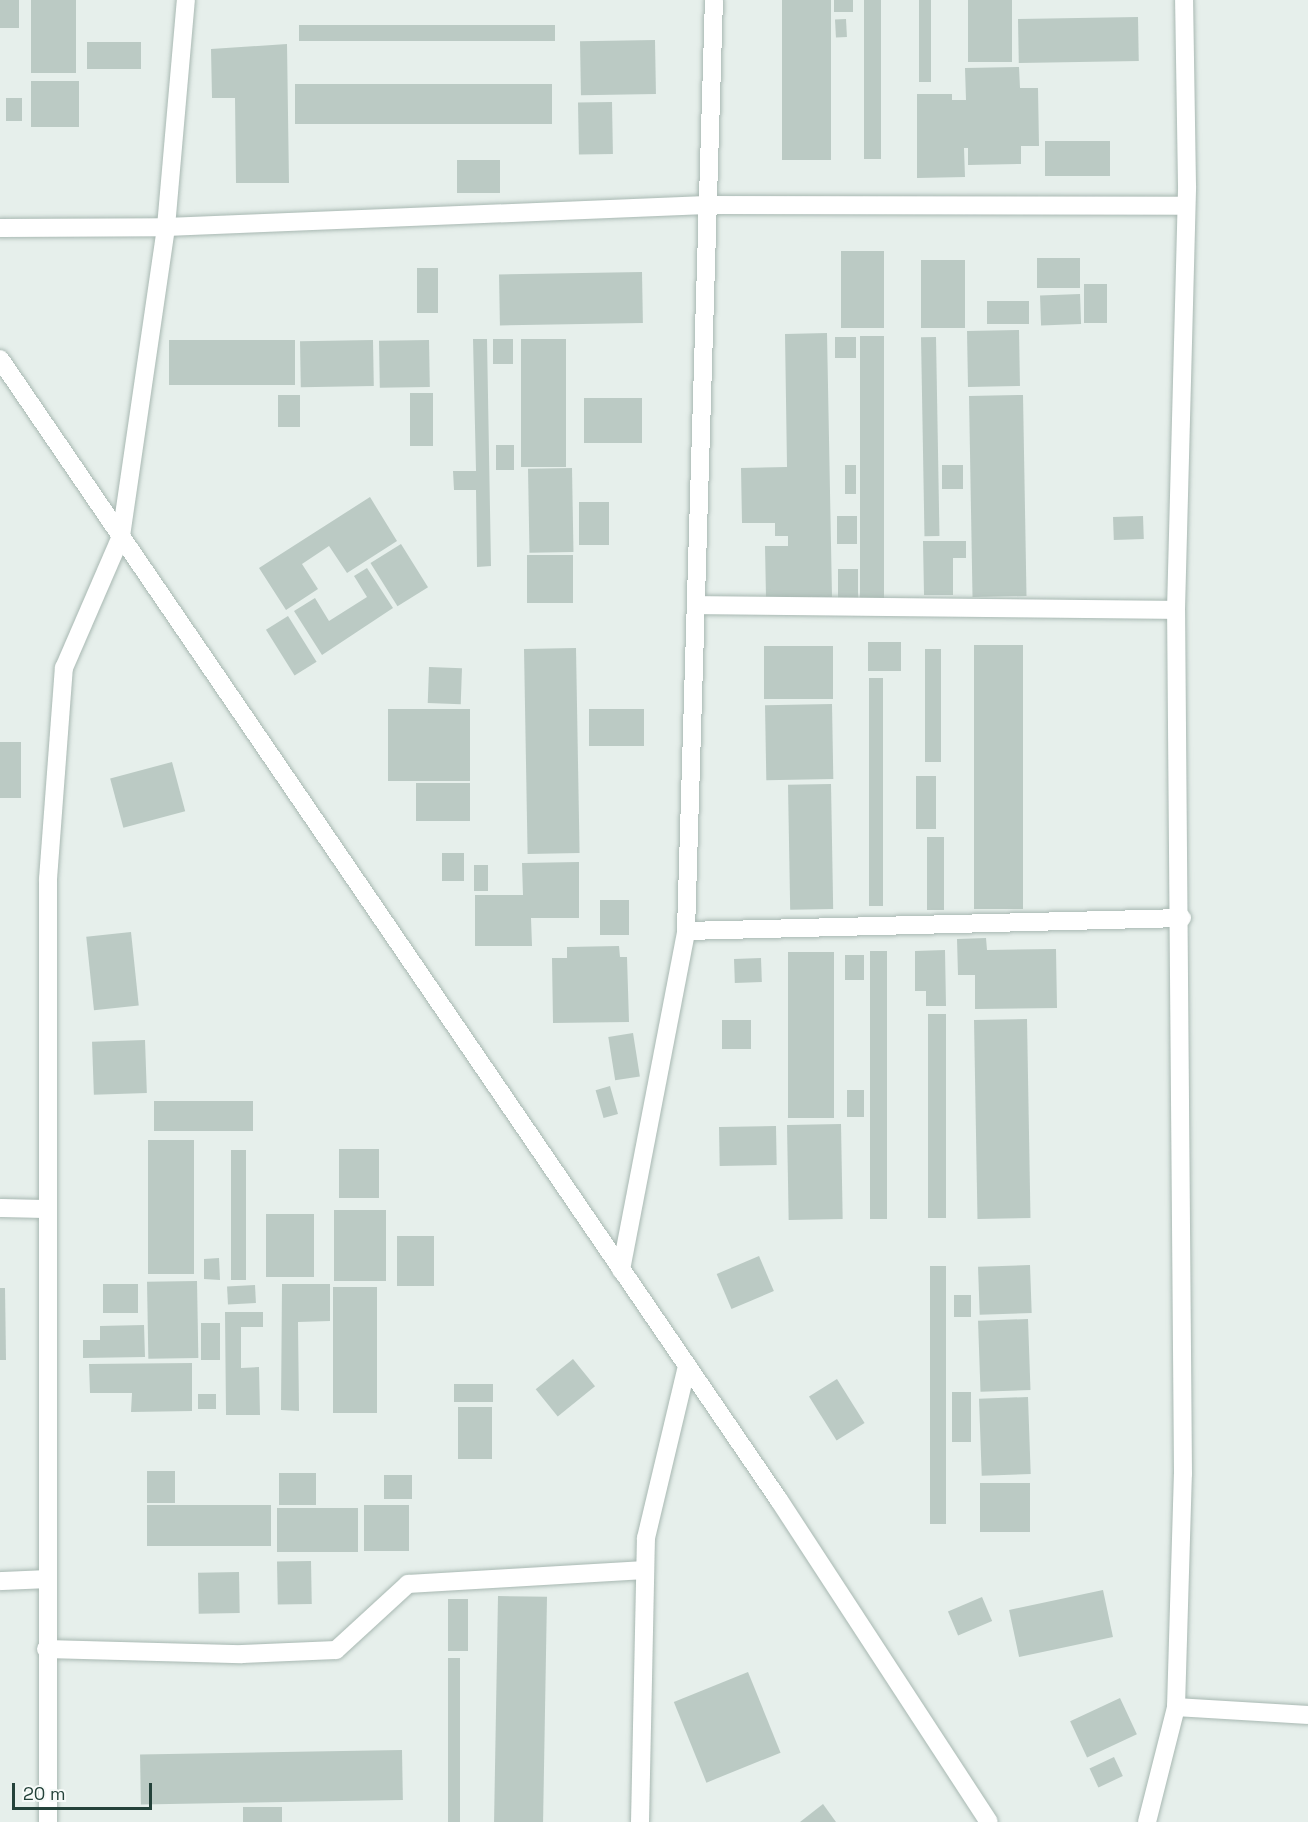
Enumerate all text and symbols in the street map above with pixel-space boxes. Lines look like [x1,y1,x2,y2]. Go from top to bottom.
scale bar [15,1771,154,1809]
text: 20 m [23,1782,66,1805]

